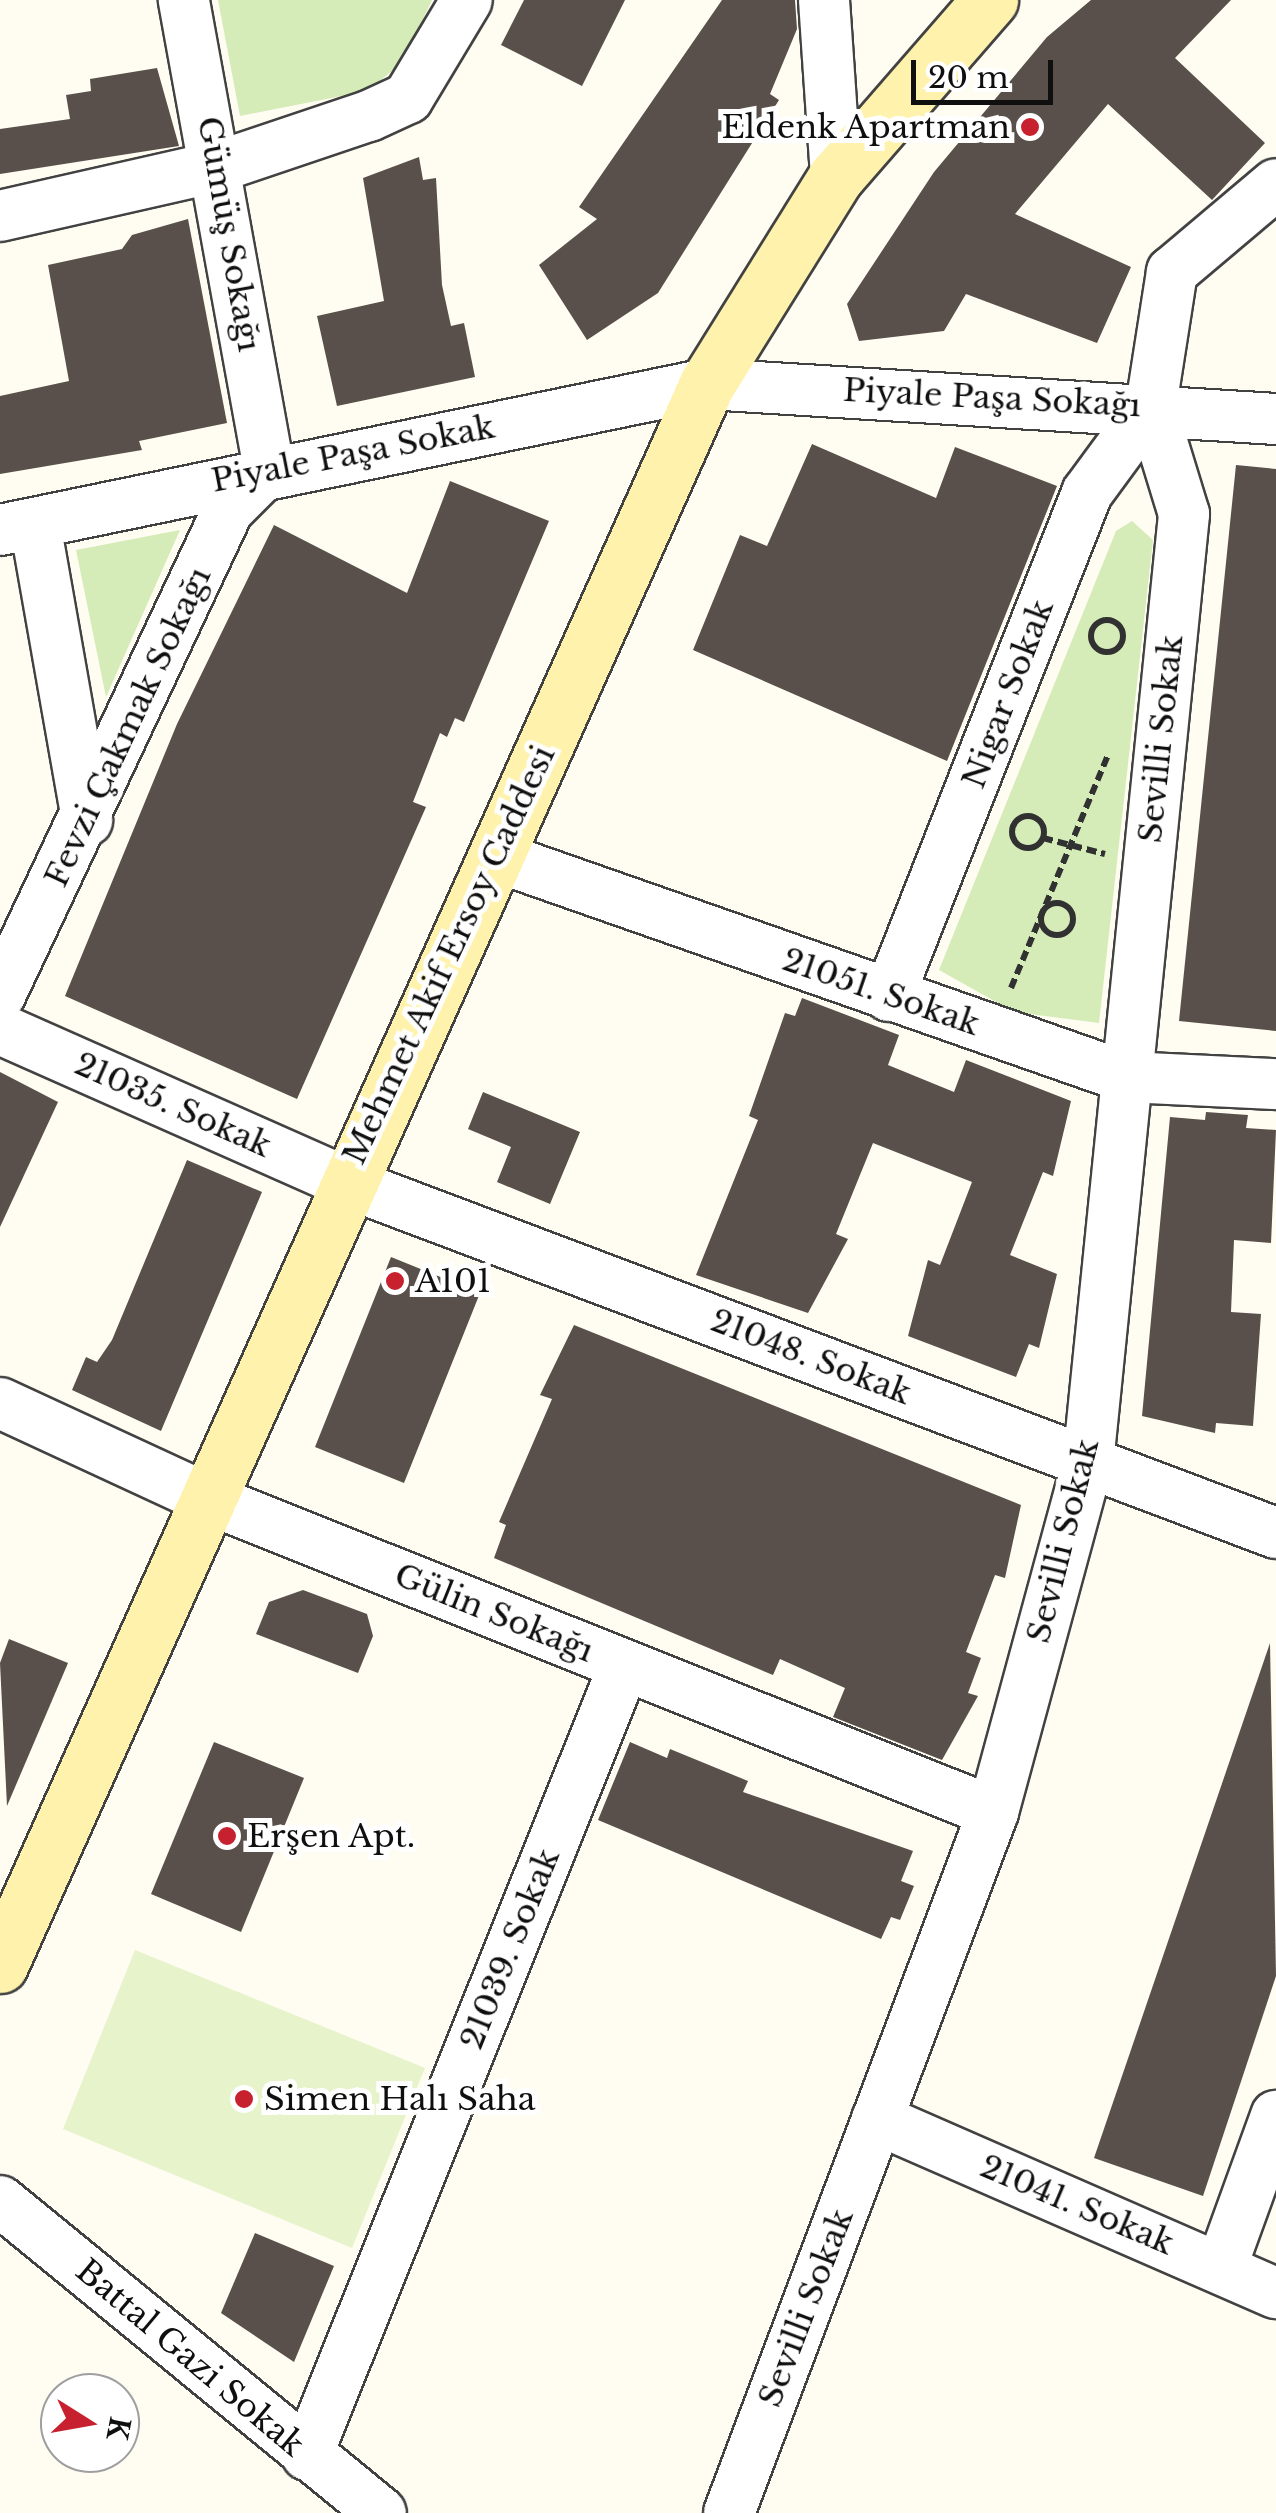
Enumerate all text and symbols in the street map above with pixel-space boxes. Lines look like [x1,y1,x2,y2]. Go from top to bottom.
scale bar [916,40,1058,102]
text: 20 m [928,59,1009,96]
place label: Eldenk Apartman [720,108,1010,146]
street label: Gümüş Sokağı [189,114,269,354]
marker: Eldenk Apartman [1019,116,1041,138]
street label: Piyale Paşa Sokağı [842,371,1142,425]
street label: Piyale Paşa Sokak [208,408,498,500]
street label: Fevzi Çakmak Sokağı [37,561,219,893]
street label: Nigar Sokak [954,594,1062,794]
street label: Sevilli Sokak [1131,633,1191,845]
street label: Mehmet Akif Ersoy Caddesi [335,739,563,1171]
street label: 21051. Sokak [778,940,984,1044]
street label: 21035. Sokak [69,1045,277,1165]
place label: A101 [415,1262,491,1300]
marker: A101 [384,1270,406,1292]
street label: 21048. Sokak [705,1301,917,1413]
street label: Sevilli Sokak [1019,1435,1107,1647]
street label: Gülin Sokağı [389,1556,599,1670]
place label: Erşen Apt. [247,1817,417,1855]
marker: Erşen Apt. [216,1825,238,1847]
street label: 21039. Sokak [452,1843,568,2055]
place label: Simen Halı Saha [264,2080,535,2118]
marker: Simen Halı Saha [233,2088,255,2110]
street label: 21041. Sokak [975,2147,1179,2263]
street label: Sevilli Sokak [751,2204,861,2412]
street label: Battal Gazi Sokak [68,2251,312,2465]
north arrow [40,2373,140,2473]
text: K [99,2414,137,2443]

